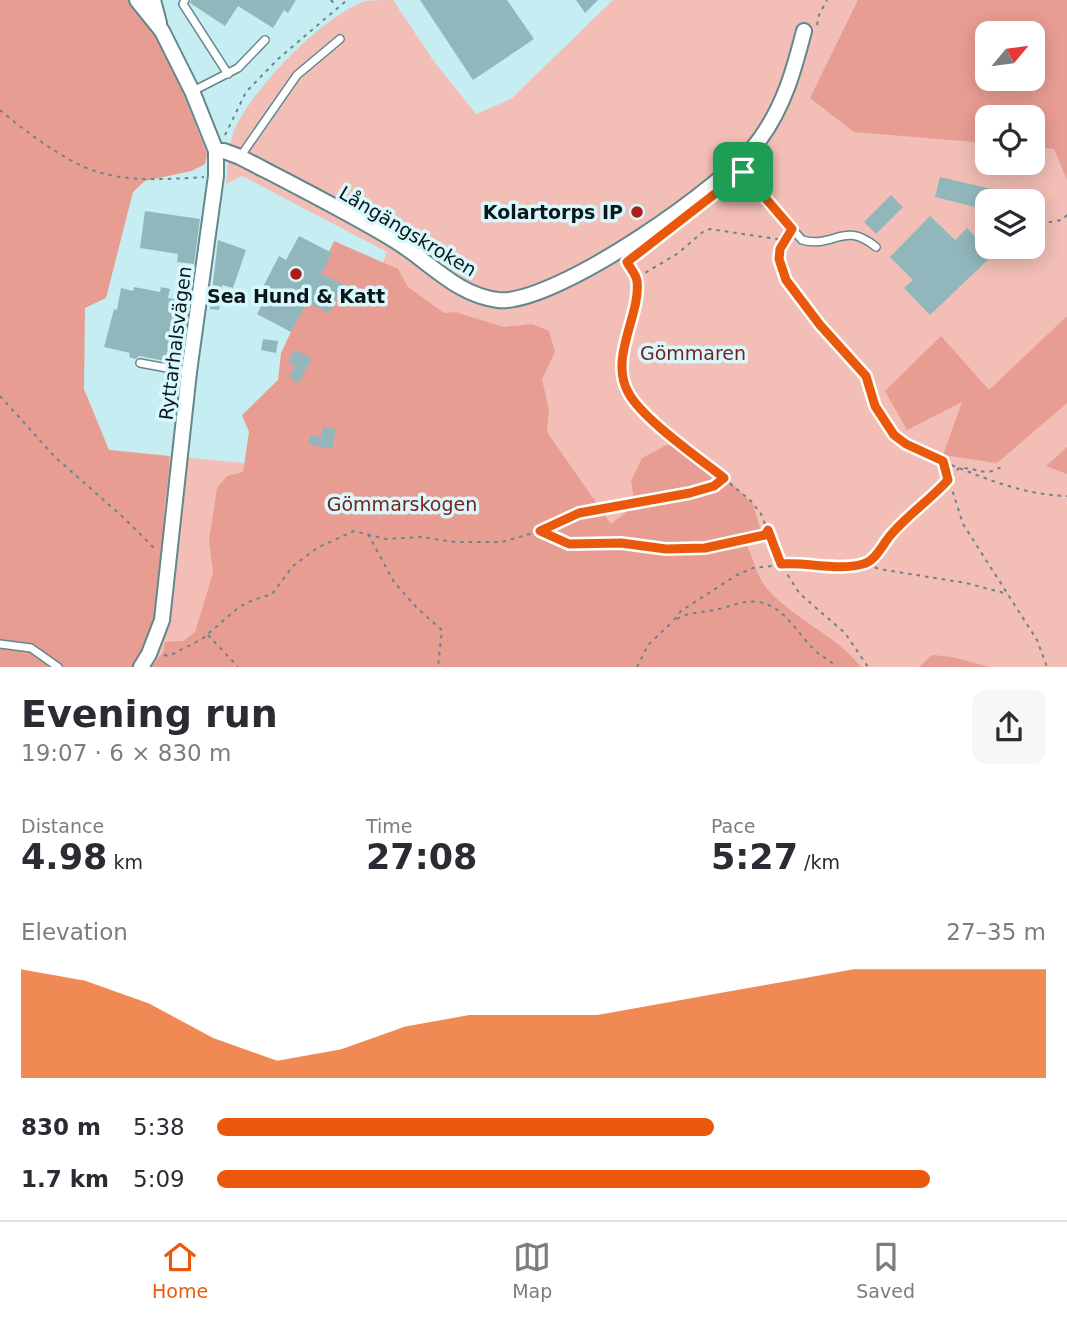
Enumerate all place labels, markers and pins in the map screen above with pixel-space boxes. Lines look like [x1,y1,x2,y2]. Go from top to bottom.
pin [713,142,773,202]
place label: Kolartorps IP [483,201,623,223]
marker: Kolartorps IP [629,204,645,220]
marker: Sea Hund & Katt [288,266,304,282]
place label: Sea Hund & Katt [207,285,385,307]

